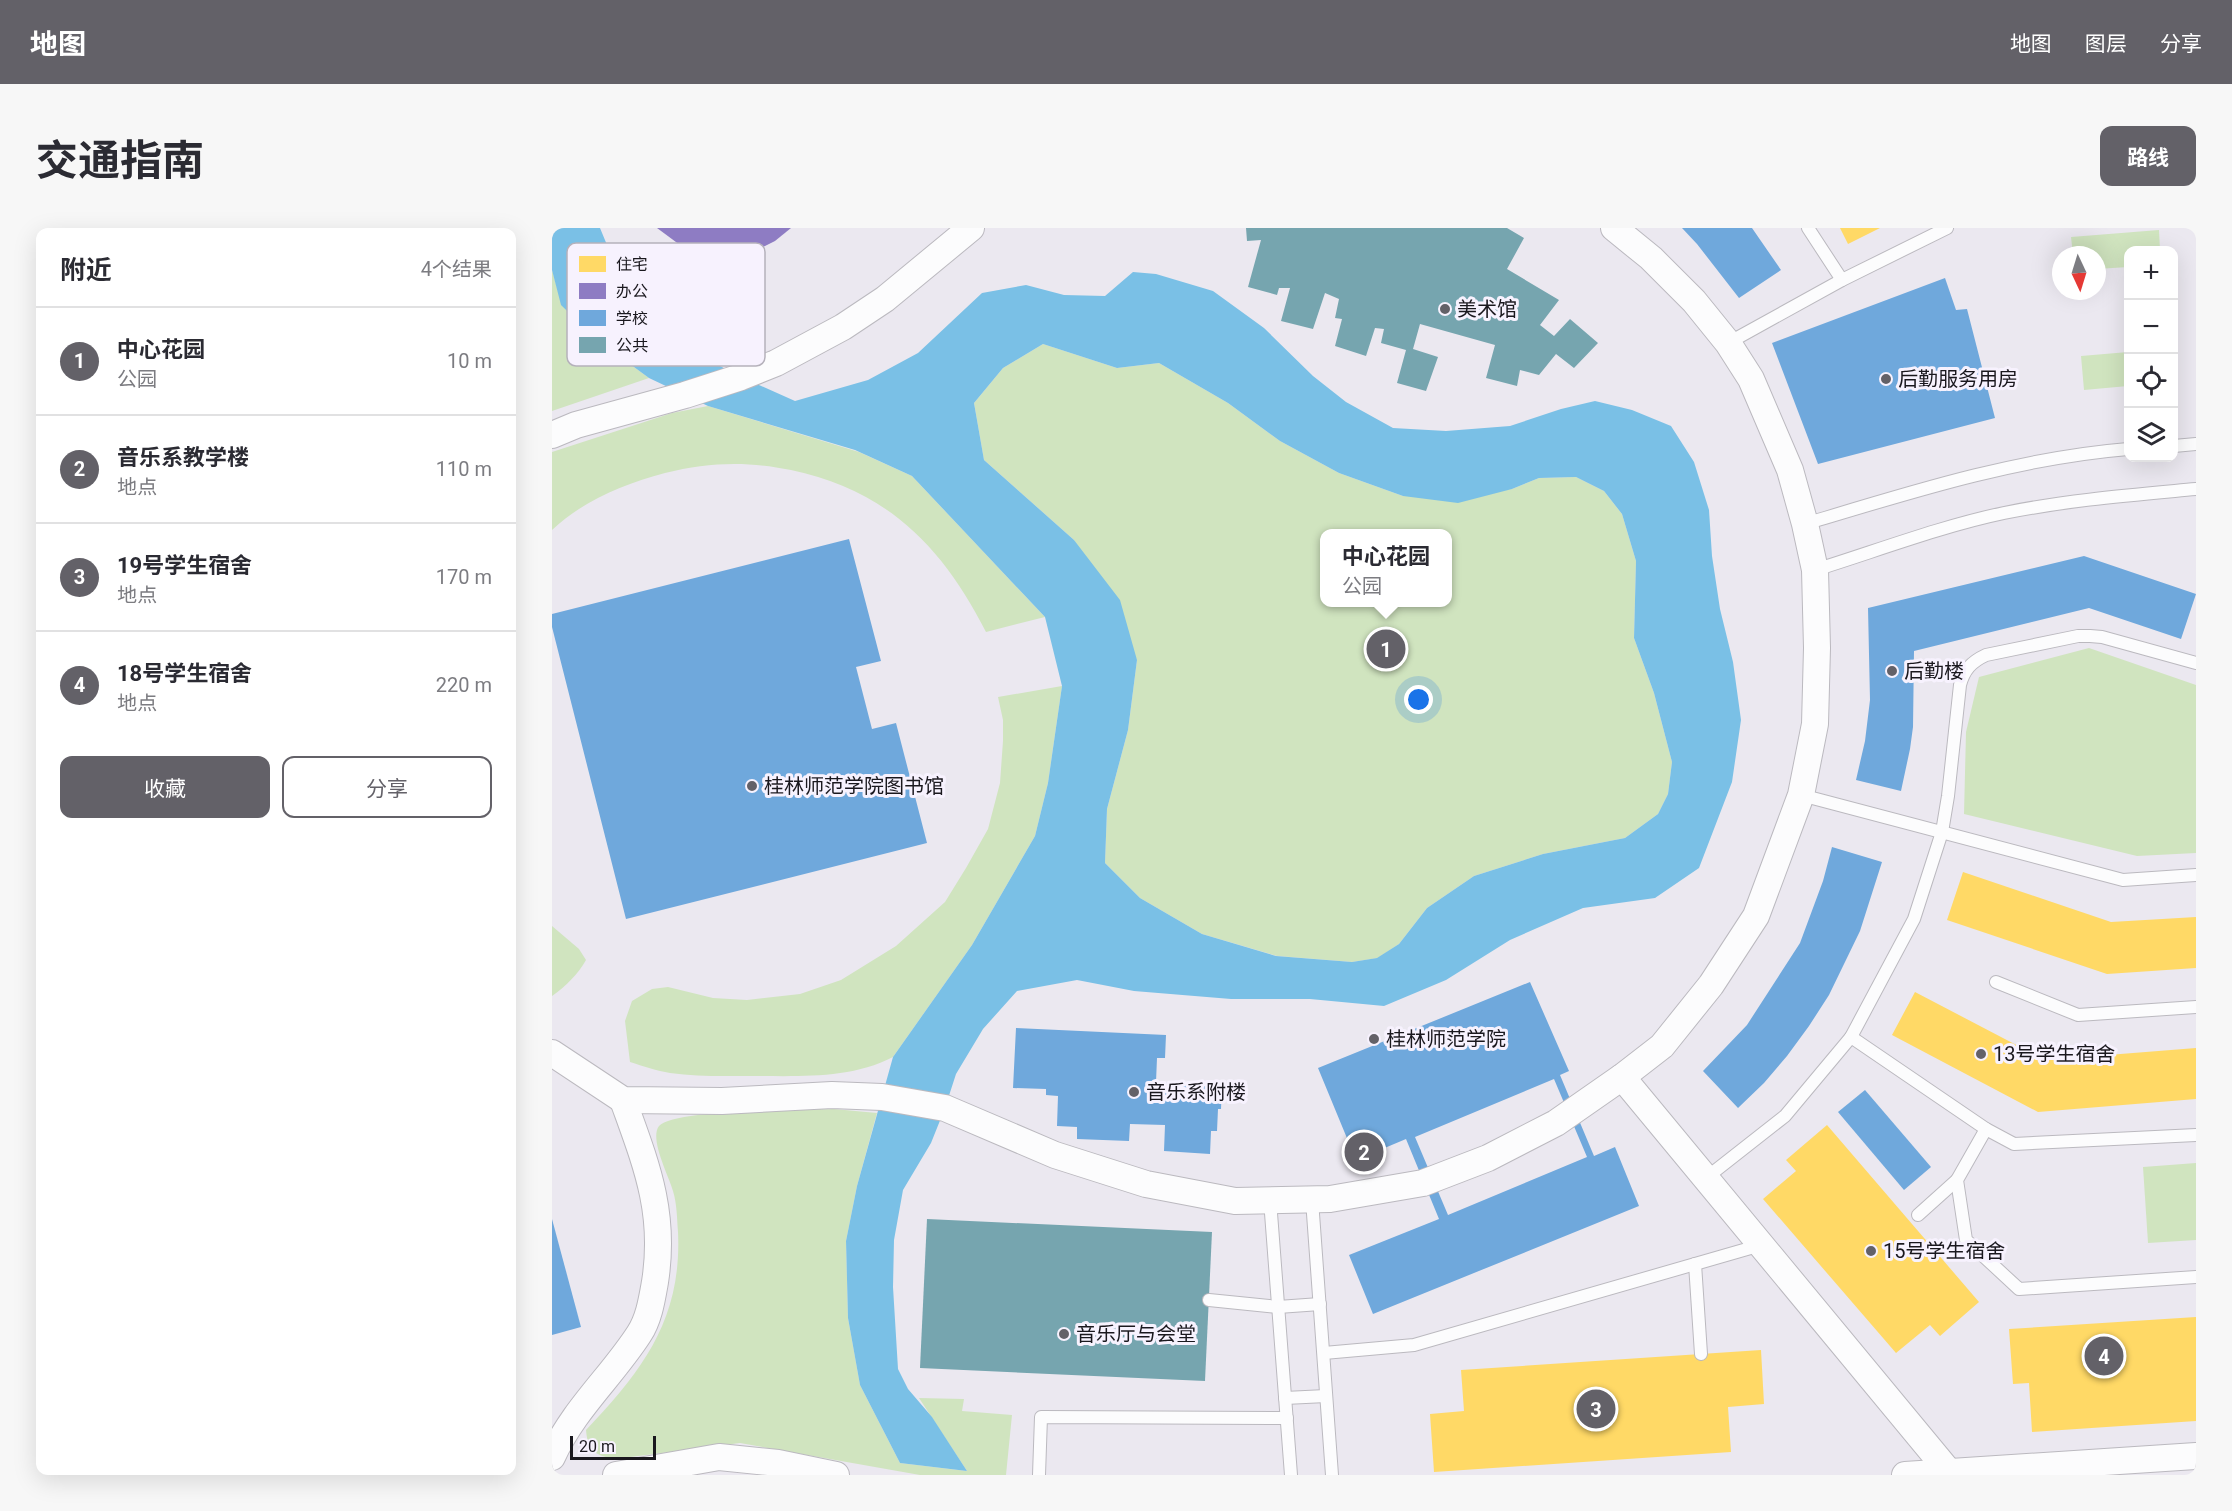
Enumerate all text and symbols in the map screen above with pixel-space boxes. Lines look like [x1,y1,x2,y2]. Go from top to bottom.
text: 地图 [30,28,86,61]
text: 地图 [2010,32,2052,56]
text: 图层 [2085,32,2127,56]
text: 分享 [2160,32,2202,56]
button: 路线 [2100,126,2196,186]
text: 交通指南 [36,136,204,185]
legend [567,243,765,366]
north arrow [2052,246,2106,300]
map controls [2124,246,2178,462]
button: + [2124,246,2178,300]
text: 附近 [60,255,112,285]
text: 住宅 [616,255,648,274]
text: 4个结果 [421,257,492,281]
text: 办公 [616,282,648,301]
place label: 美术馆 [1457,297,1517,321]
button: − [2124,300,2178,354]
marker: 美术馆 [1438,302,1452,316]
text: 学校 [616,309,648,328]
text: 公共 [616,336,648,355]
text: 中心花园 [117,337,205,362]
text: 1 [74,349,85,373]
text: 10 m [447,349,492,373]
button: locate [2124,354,2178,408]
text: 公园 [117,367,157,391]
place label: 后勤服务用房 [1898,367,2018,391]
marker: 后勤服务用房 [1879,372,1893,386]
button: layers [2124,408,2178,462]
text: 音乐系教学楼 [117,445,249,470]
text: 2 [74,457,85,481]
text: 110 m [436,457,492,481]
text: 地点 [117,475,157,499]
popup [1320,529,1452,607]
text: 中心花园 [1342,544,1430,569]
text: 19号学生宿舍 [117,553,252,578]
text: 3 [74,565,85,589]
text: 170 m [436,565,492,589]
text: 公园 [1342,574,1382,598]
text: 地点 [117,583,157,607]
pin: 1 [1366,626,1406,672]
place label: 后勤楼 [1904,659,1964,683]
text: 18号学生宿舍 [117,661,252,686]
marker: 后勤楼 [1885,664,1899,678]
text: 4 [74,673,85,697]
text: 220 m [436,673,492,697]
your location [1404,685,1433,714]
text: 地点 [117,691,157,715]
button: 收藏 [60,756,270,818]
button: 分享 [282,756,492,818]
place label: 桂林师范学院图书馆 [764,774,944,798]
marker: 桂林师范学院图书馆 [745,779,759,793]
place label: 桂林师范学院 [1386,1027,1506,1051]
marker: 桂林师范学院 [1367,1032,1381,1046]
place label: 13号学生宿舍 [1993,1042,2115,1066]
marker: 13号学生宿舍 [1974,1047,1988,1061]
place label: 音乐系附楼 [1146,1080,1246,1104]
marker: 音乐系附楼 [1127,1085,1141,1099]
pin: 2 [1344,1130,1384,1174]
place label: 15号学生宿舍 [1883,1239,2005,1263]
marker: 15号学生宿舍 [1864,1244,1878,1258]
place label: 音乐厅与会堂 [1076,1322,1196,1346]
marker: 音乐厅与会堂 [1057,1327,1071,1341]
pin: 4 [2084,1334,2124,1378]
pin: 3 [1576,1386,1616,1432]
scale bar [570,1433,656,1460]
text: 20 m [579,1437,615,1456]

